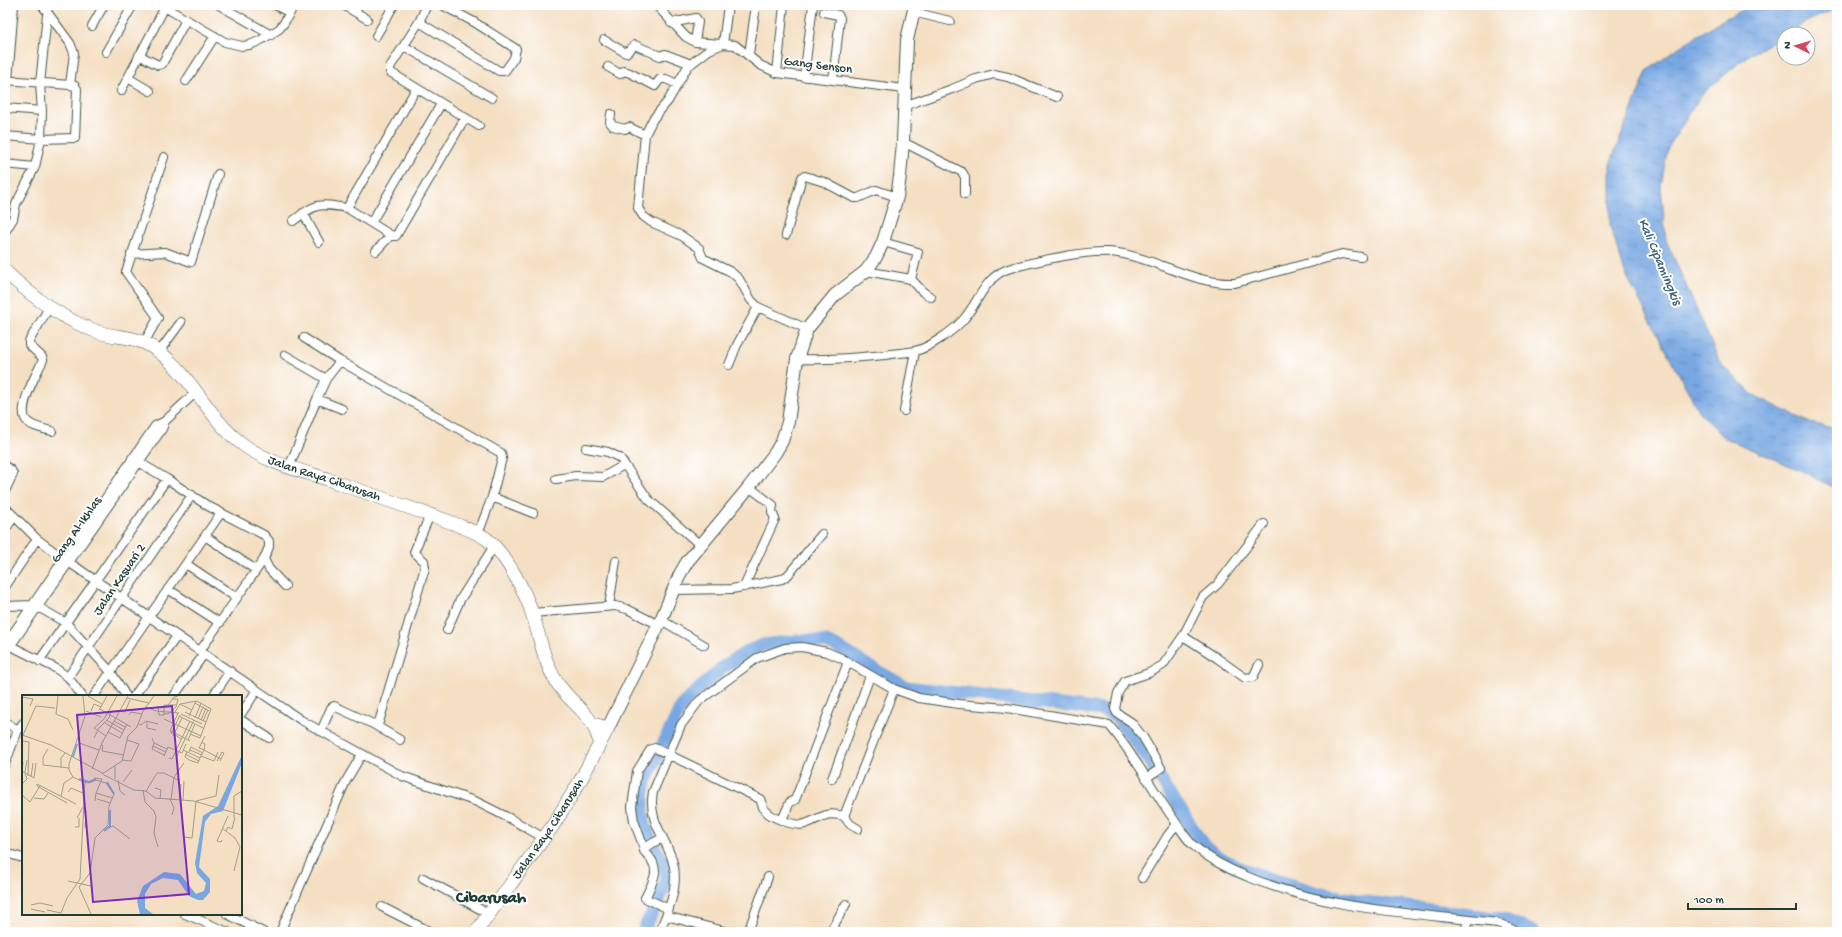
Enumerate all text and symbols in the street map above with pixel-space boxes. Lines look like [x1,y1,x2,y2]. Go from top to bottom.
north arrow [1776,26,1816,66]
text: N [1782,41,1794,49]
street label: Gang Senson [783,54,854,78]
water label: Kali Cipamingkis [1633,216,1686,309]
street label: Jalan Raya Cibarusah [266,452,383,505]
street label: Gang Al-Ikhlas [49,493,106,566]
street label: Jalan Kasuari 2 [91,541,150,619]
inset map [22,695,242,915]
street label: Jalan Raya Cibarusah [509,776,587,882]
scale bar [1688,885,1796,911]
district label: Cibarusah [455,889,527,909]
text: 100 m [1693,894,1724,908]

